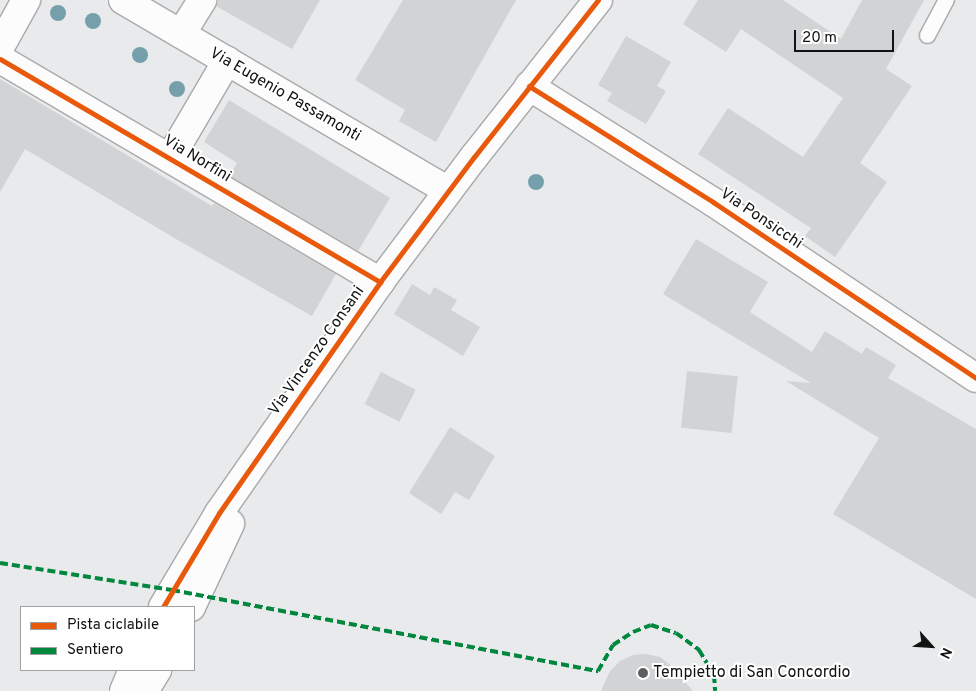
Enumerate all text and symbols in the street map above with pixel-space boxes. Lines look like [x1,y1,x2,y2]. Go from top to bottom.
scale bar [796,20,896,52]
text: 20 m [802,29,837,48]
street label: Via Eugenio Passamonti [206,44,364,146]
street label: Via Norfini [160,131,234,187]
street label: Via Ponsicchi [716,184,806,254]
street label: Via Vincenzo Consani [265,282,369,420]
legend [20,606,195,671]
text: Pista ciclabile [67,616,159,635]
north arrow [906,621,956,671]
text: Sentiero [67,641,123,660]
text: N [935,645,955,661]
place label: Tempietto di San Concordio [653,663,850,683]
marker: Tempietto di San Concordio [637,667,649,679]

